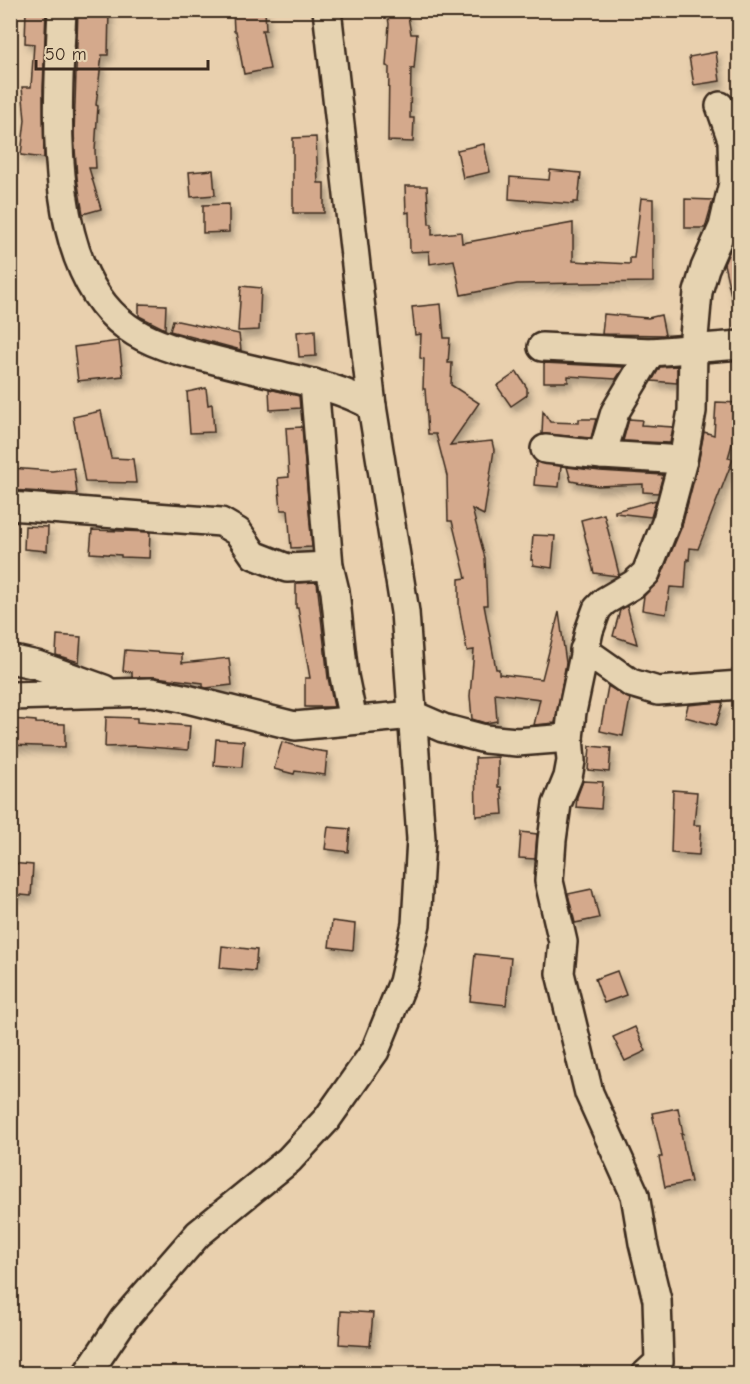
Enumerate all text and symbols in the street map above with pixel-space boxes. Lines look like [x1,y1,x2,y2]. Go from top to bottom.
scale bar [36,33,208,71]
text: 50 m [45,44,87,65]

